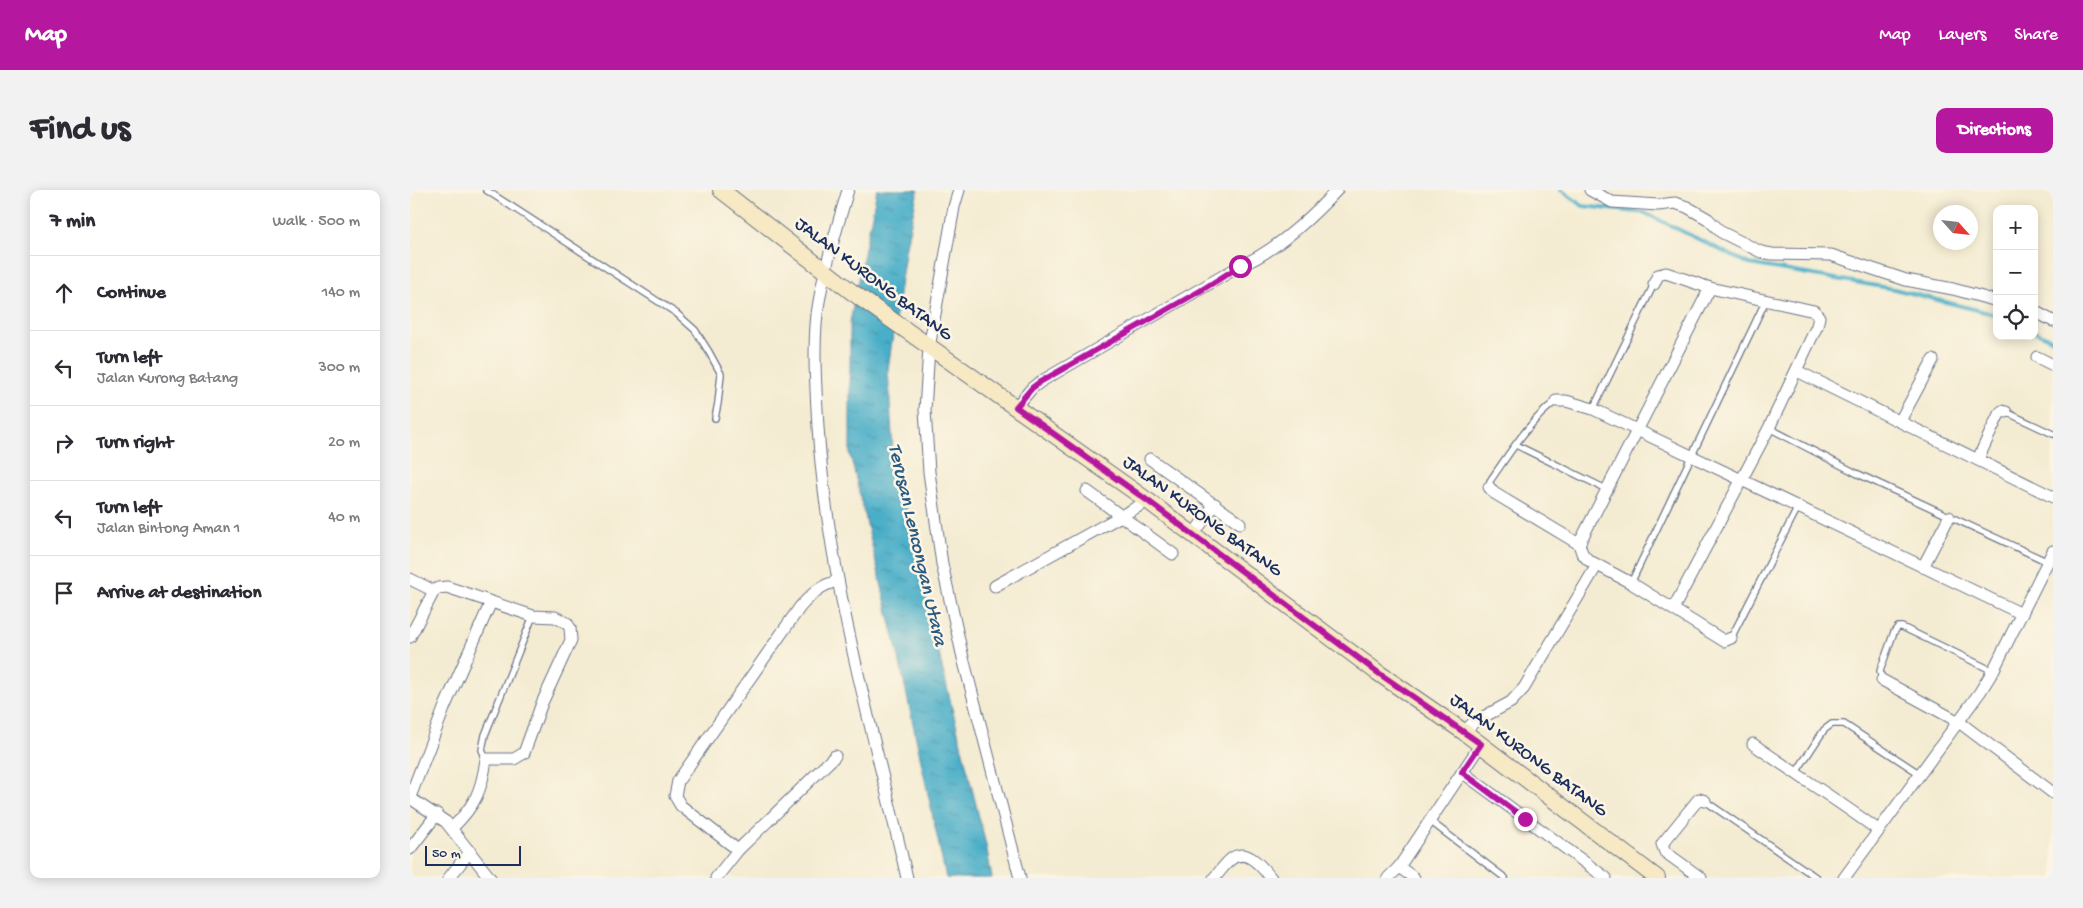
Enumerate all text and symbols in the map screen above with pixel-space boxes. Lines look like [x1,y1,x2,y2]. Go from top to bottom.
text: Map [25,21,67,50]
text: Map [1879,25,1911,46]
text: Layers [1939,25,1986,46]
text: Share [2014,25,2058,46]
button: Directions [1936,108,2053,153]
text: Find us [30,110,130,151]
north arrow [1933,205,1978,250]
map controls [1993,205,2038,340]
button: + [1993,205,2038,250]
text: 7 min [50,210,95,235]
text: Walk · 500 m [273,213,360,232]
street label: JALAN KURONG BATANG [789,213,957,348]
button: − [1993,250,2038,295]
route start [1229,255,1252,278]
icon: ahead [50,279,78,307]
text: Continue [97,282,166,305]
text: 140 m [322,284,360,303]
button: locate [1993,295,2038,340]
text: Turn left [97,347,161,370]
icon: left [50,354,78,382]
text: 300 m [318,359,360,378]
text: Jalan Kurong Batang [97,370,238,389]
icon: right [50,429,78,457]
text: Turn right [97,432,173,455]
text: 20 m [328,434,360,453]
water label: Terusan Lencongan Utara [882,442,951,650]
street label: JALAN KURONG BATANG [1118,451,1287,583]
text: Turn left [97,497,161,520]
icon: left [50,504,78,532]
text: 40 m [328,509,360,528]
text: Jalan Bintong Aman 1 [97,520,240,539]
icon: arrive [50,579,78,607]
text: Arrive at destination [97,582,261,605]
street label: JALAN KURONG BATANG [1444,689,1612,824]
route end [1514,808,1537,831]
scale bar [425,843,521,866]
text: 50 m [432,846,461,863]

